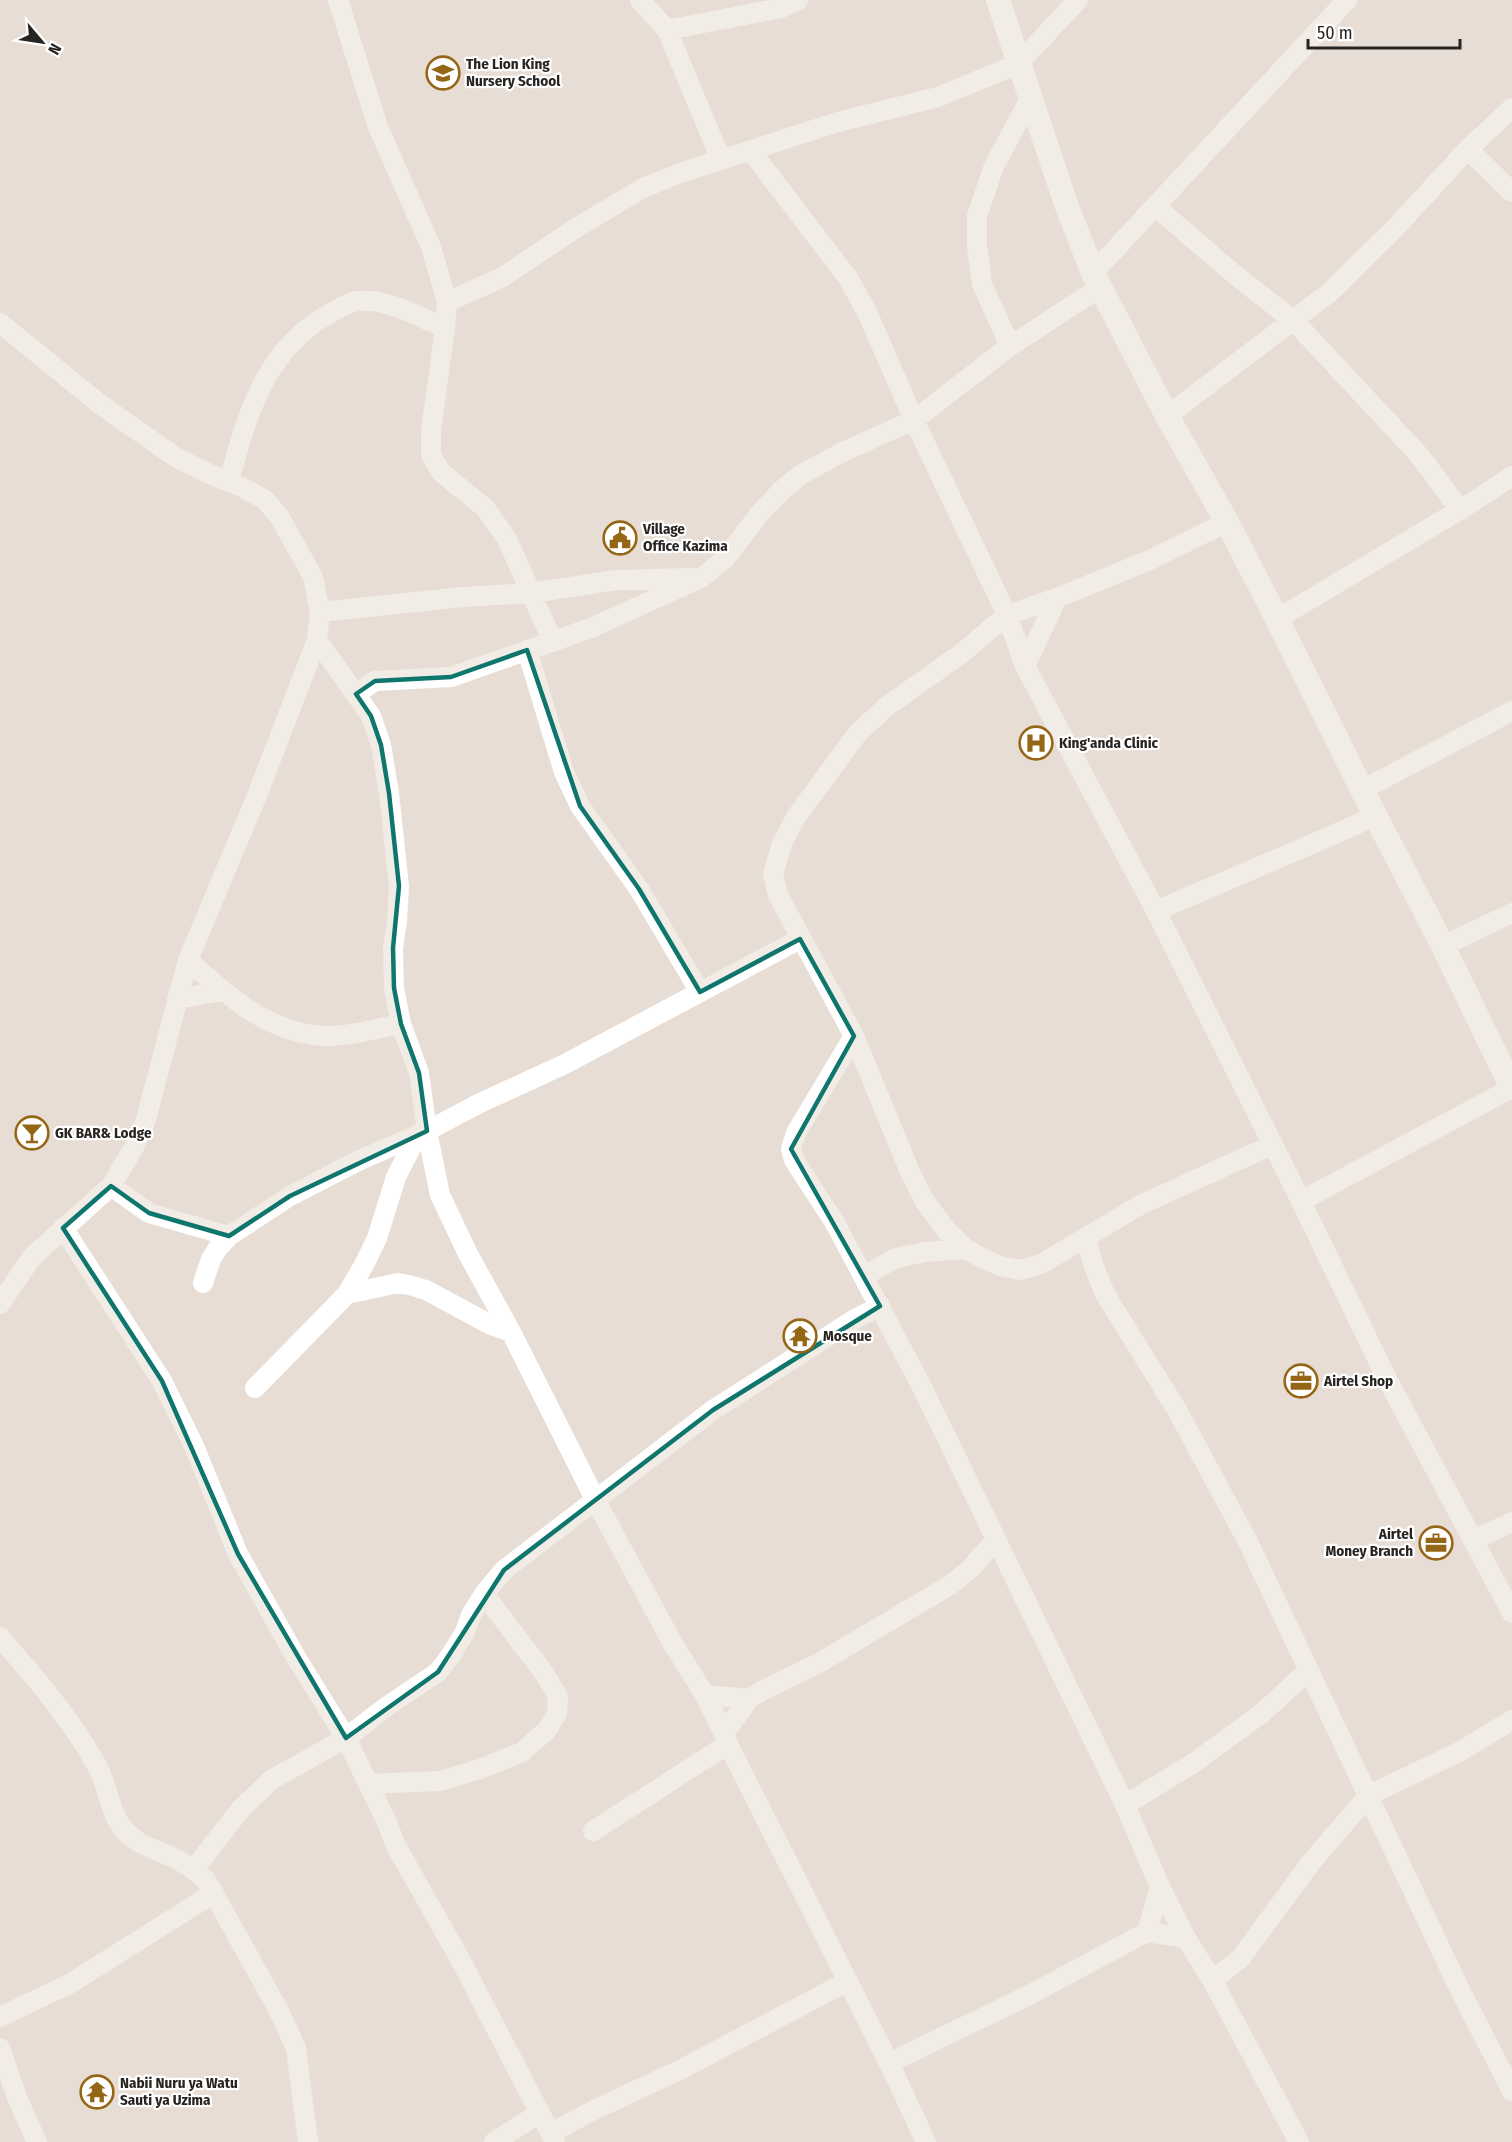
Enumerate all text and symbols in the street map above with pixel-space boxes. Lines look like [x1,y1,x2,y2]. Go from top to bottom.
north arrow [12,12,72,72]
scale bar [1308,12,1460,50]
text: 50 m [1317,22,1353,44]
text: N [44,40,65,58]
school or university icon: The Lion King Nursery School [425,55,461,91]
place label: The Lion King Nursery School [466,55,561,90]
public building icon: Village Office Kazima [602,520,638,556]
place label: Village Office Kazima [642,520,728,555]
hospital icon: King'anda Clinic [1018,725,1054,761]
place label: King'anda Clinic [1059,734,1159,752]
bar icon: GK BAR& Lodge [14,1115,50,1151]
place label: GK BAR& Lodge [55,1124,152,1142]
temple icon: Mosque [782,1318,818,1354]
place label: Mosque [823,1327,872,1345]
office icon: Airtel Shop [1283,1363,1319,1399]
place label: Airtel Shop [1323,1372,1393,1390]
place label: Airtel Money Branch [1325,1525,1414,1560]
office icon: Airtel Money Branch [1418,1525,1454,1561]
temple icon: Nabii Nuru ya Watu Sauti ya Uzima [79,2074,115,2110]
place label: Nabii Nuru ya Watu Sauti ya Uzima [120,2074,238,2109]

